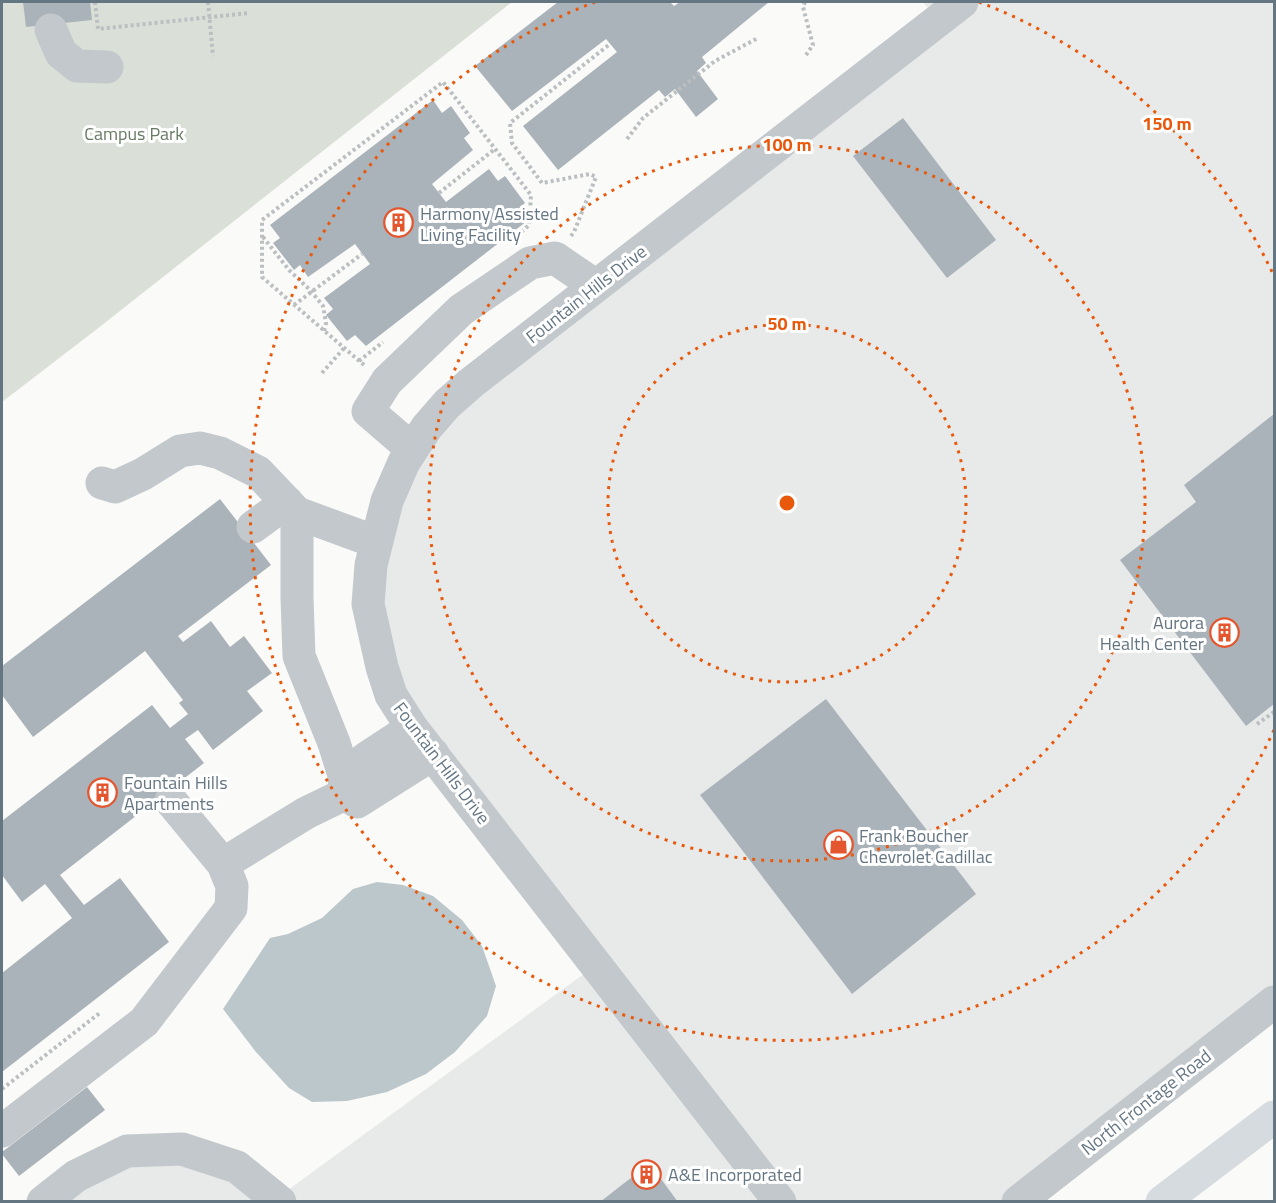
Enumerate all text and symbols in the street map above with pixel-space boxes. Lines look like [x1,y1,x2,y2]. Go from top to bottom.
text: 150 m [1142,110,1192,137]
park label: Campus Park [84,120,184,147]
text: 100 m [762,131,812,158]
place label: Harmony Assisted Living Facility [420,200,559,248]
building icon: Harmony Assisted Living Facility [383,207,415,239]
street label: Fountain Hills Drive [520,238,652,350]
text: 50 m [767,310,807,337]
centre of rings [777,493,797,513]
place label: Aurora Health Center [1100,609,1204,657]
building icon: Aurora Health Center [1209,616,1241,648]
street label: Fountain Hills Drive [387,696,497,830]
place label: Fountain Hills Apartments [124,769,228,817]
building icon: Fountain Hills Apartments [87,776,119,808]
place label: Frank Boucher Chevrolet Cadillac [859,822,993,870]
shop icon: Frank Boucher Chevrolet Cadillac [822,829,854,861]
street label: North Frontage Road [1075,1043,1217,1161]
building icon: A&E Incorporated [631,1158,663,1190]
place label: A&E Incorporated [668,1161,802,1188]

